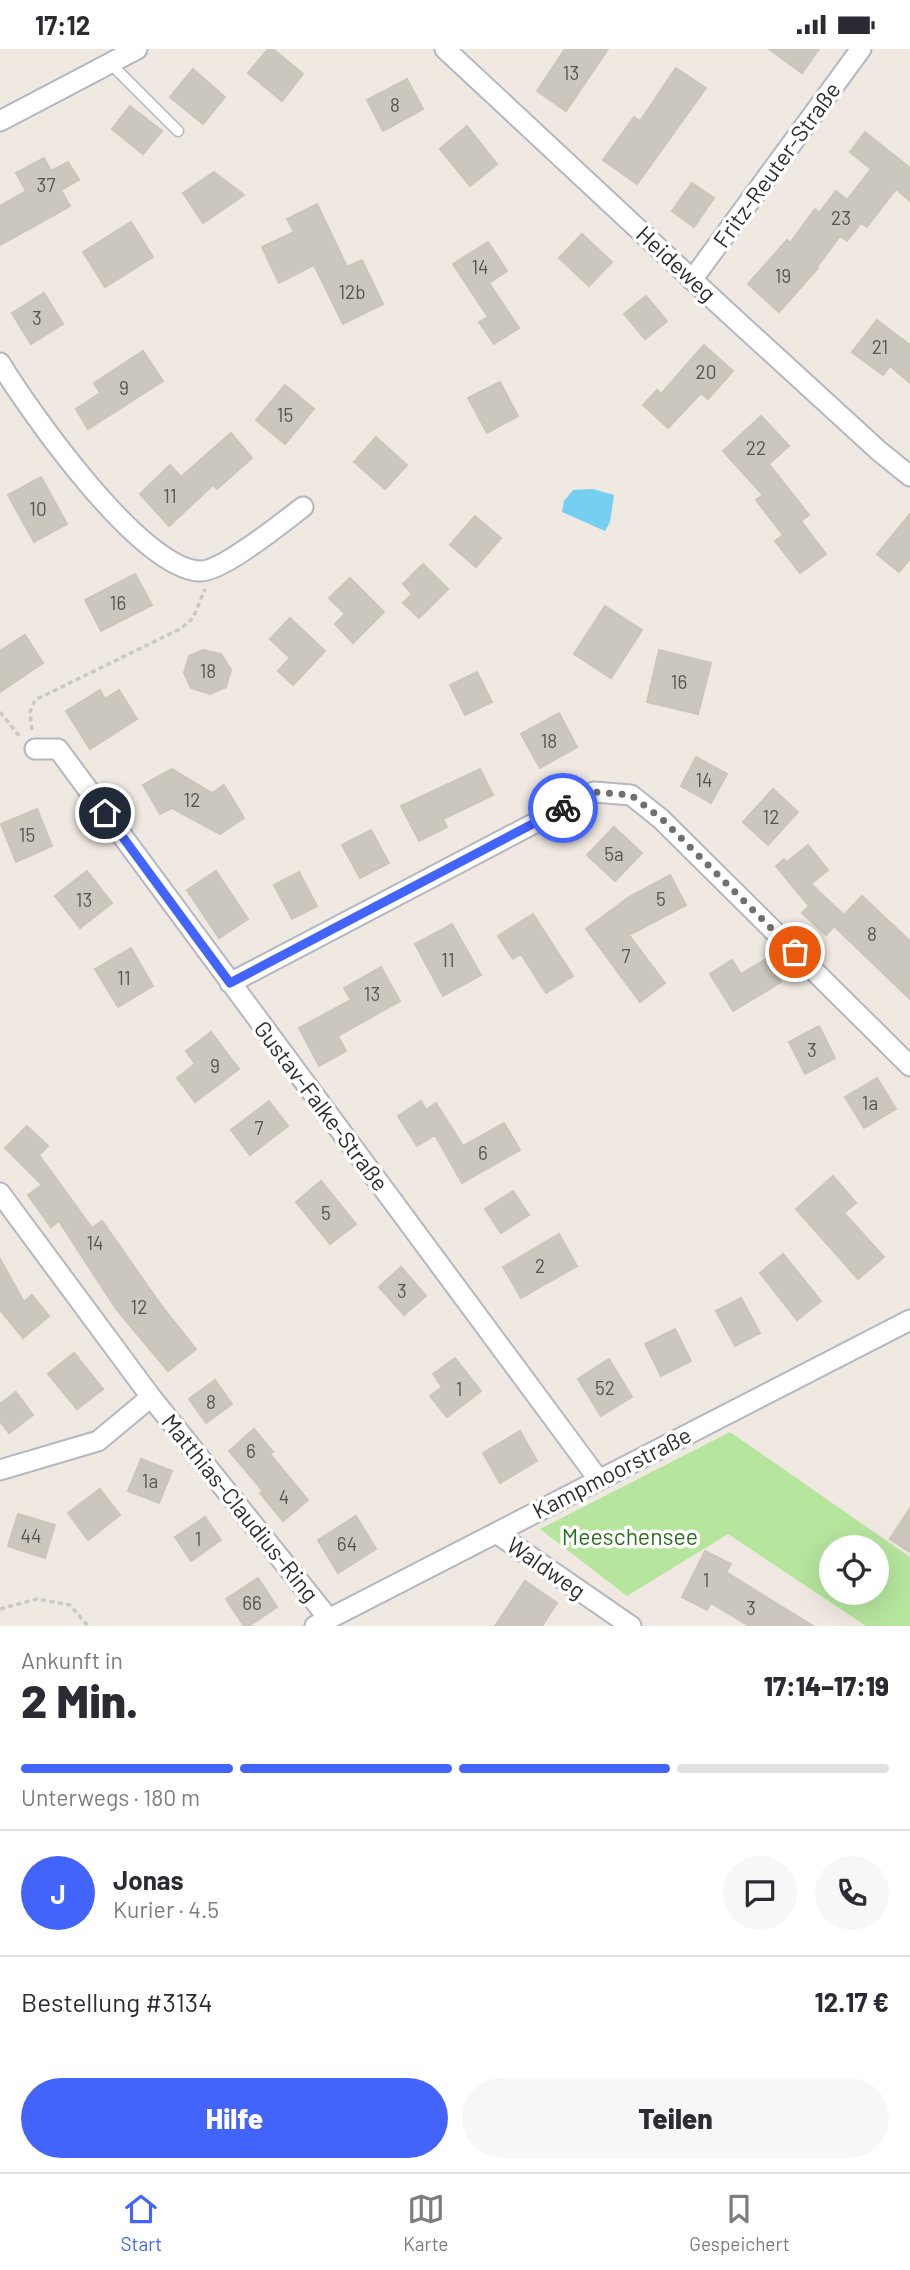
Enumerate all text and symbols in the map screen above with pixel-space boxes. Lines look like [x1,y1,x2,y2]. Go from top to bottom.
text: 17:12 [35,9,90,40]
house number: 13 [563,61,579,84]
street label: Fritz-Reuter-Straße [707,76,846,253]
house number: 8 [390,93,400,116]
house number: 37 [37,173,55,196]
house number: 23 [831,206,851,229]
street label: Heideweg [631,219,722,307]
house number: 14 [471,255,489,278]
house number: 19 [775,264,791,287]
house number: 12b [338,280,366,303]
house number: 3 [32,306,42,329]
house number: 21 [872,335,888,358]
house number: 20 [696,360,716,383]
house number: 9 [119,376,129,399]
house number: 15 [277,403,293,426]
house number: 22 [746,436,766,459]
house number: 11 [163,484,177,507]
house number: 10 [29,497,47,520]
house number: 16 [110,591,126,614]
house number: 18 [200,659,216,682]
house number: 16 [671,670,687,693]
house number: 18 [541,729,557,752]
house number: 14 [695,768,713,791]
courier [528,773,598,843]
pin [75,783,135,843]
house number: 12 [184,788,200,811]
icon: bike [544,789,582,827]
icon: home [86,794,124,832]
house number: 12 [763,805,779,828]
house number: 15 [19,823,35,846]
house number: 5a [604,842,624,865]
house number: 5 [656,887,666,910]
house number: 13 [76,888,92,911]
pin [765,922,825,982]
house number: 8 [867,922,877,945]
icon: bag [776,933,814,971]
house number: 7 [622,944,631,967]
house number: 11 [441,948,455,971]
house number: 11 [117,966,131,989]
house number: 13 [364,982,380,1005]
street label: Gustav-Falke-Straße [249,1015,395,1196]
house number: 3 [807,1038,817,1061]
house number: 9 [210,1054,220,1077]
house number: 1a [862,1091,878,1114]
house number: 7 [255,1116,264,1139]
house number: 6 [478,1141,488,1164]
house number: 5 [321,1201,331,1224]
house number: 14 [86,1231,104,1254]
house number: 2 [535,1254,545,1277]
house number: 3 [397,1279,407,1302]
house number: 12 [131,1295,147,1318]
house number: 52 [595,1376,615,1399]
house number: 1 [456,1377,462,1400]
house number: 8 [206,1390,216,1413]
street label: Matthias-Claudius-Ring [156,1408,325,1607]
street label: Kampmoorstraße [528,1420,696,1524]
house number: 6 [246,1439,256,1462]
house number: 1a [142,1469,158,1492]
house number: 4 [279,1485,289,1508]
park label: Meeschensee [562,1522,698,1550]
house number: 44 [21,1524,41,1547]
house number: 1 [195,1527,201,1550]
street label: Waldweg [502,1530,591,1604]
house number: 64 [337,1532,357,1555]
map controls [819,1535,889,1605]
button: locate [819,1535,889,1605]
house number: 1 [703,1568,709,1591]
house number: 66 [242,1591,262,1614]
house number: 3 [746,1596,756,1619]
text: Ankunft in [21,1646,123,1674]
text: 17:14–17:19 [764,1670,889,1701]
text: 2 Min. [21,1672,138,1727]
text: Unterwegs · 180 m [21,1783,200,1811]
button: chat [723,1856,797,1930]
button: phone [815,1856,889,1930]
text: Jonas [113,1864,184,1895]
text: J [50,1878,66,1909]
text: Kurier · 4.5 [113,1895,219,1923]
text: Bestellung #3134 [21,1986,213,2017]
text: 12.17 € [814,1986,889,2017]
button: Hilfe [21,2078,448,2158]
button: Teilen [462,2078,889,2158]
tab: Start [120,2190,162,2255]
tab: Karte [403,2190,448,2255]
tab: Gespeichert [689,2190,790,2255]

